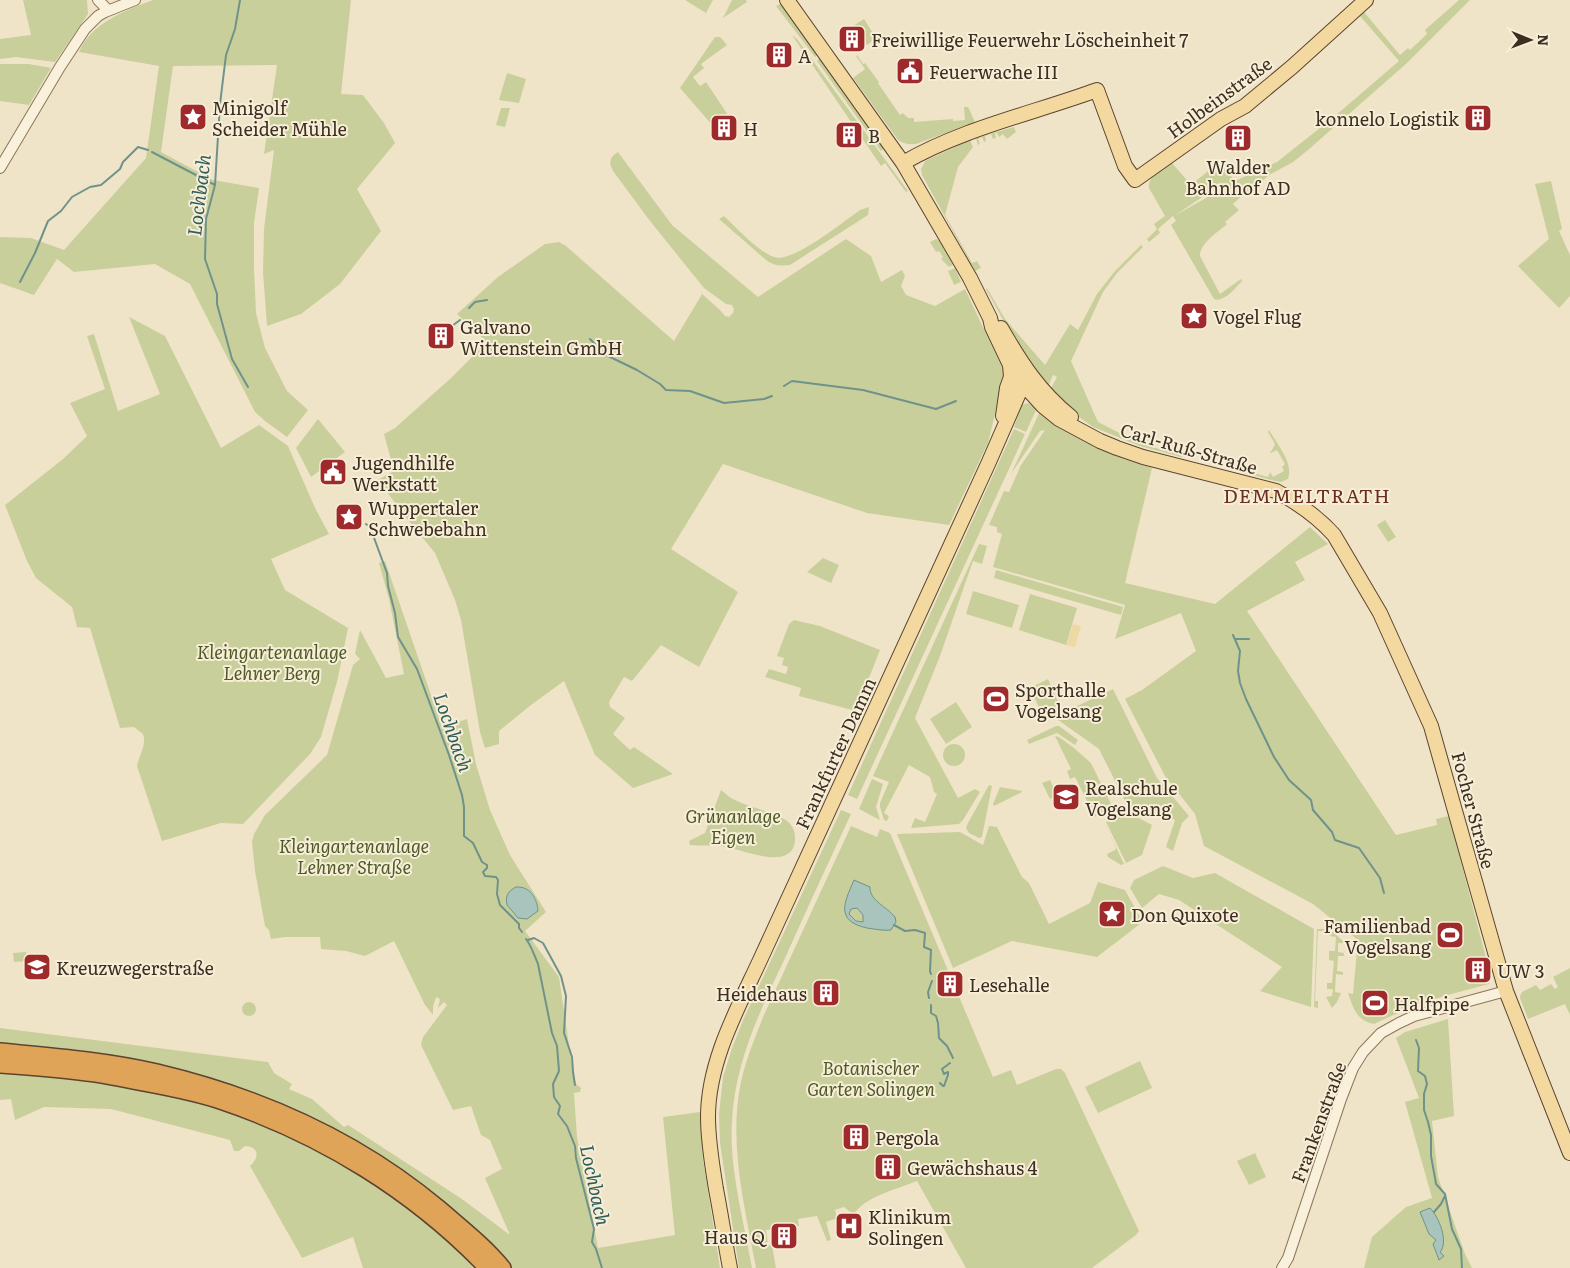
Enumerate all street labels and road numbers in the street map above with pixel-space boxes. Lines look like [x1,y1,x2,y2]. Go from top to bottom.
street label: Holbeinstraße [1161,50,1277,144]
street label: Carl-Ruß-Straße [1117,416,1261,480]
street label: Frankfurter Damm [788,673,882,833]
street label: Focher Straße [1445,749,1503,871]
street label: Frankenstraße [1284,1058,1352,1186]

